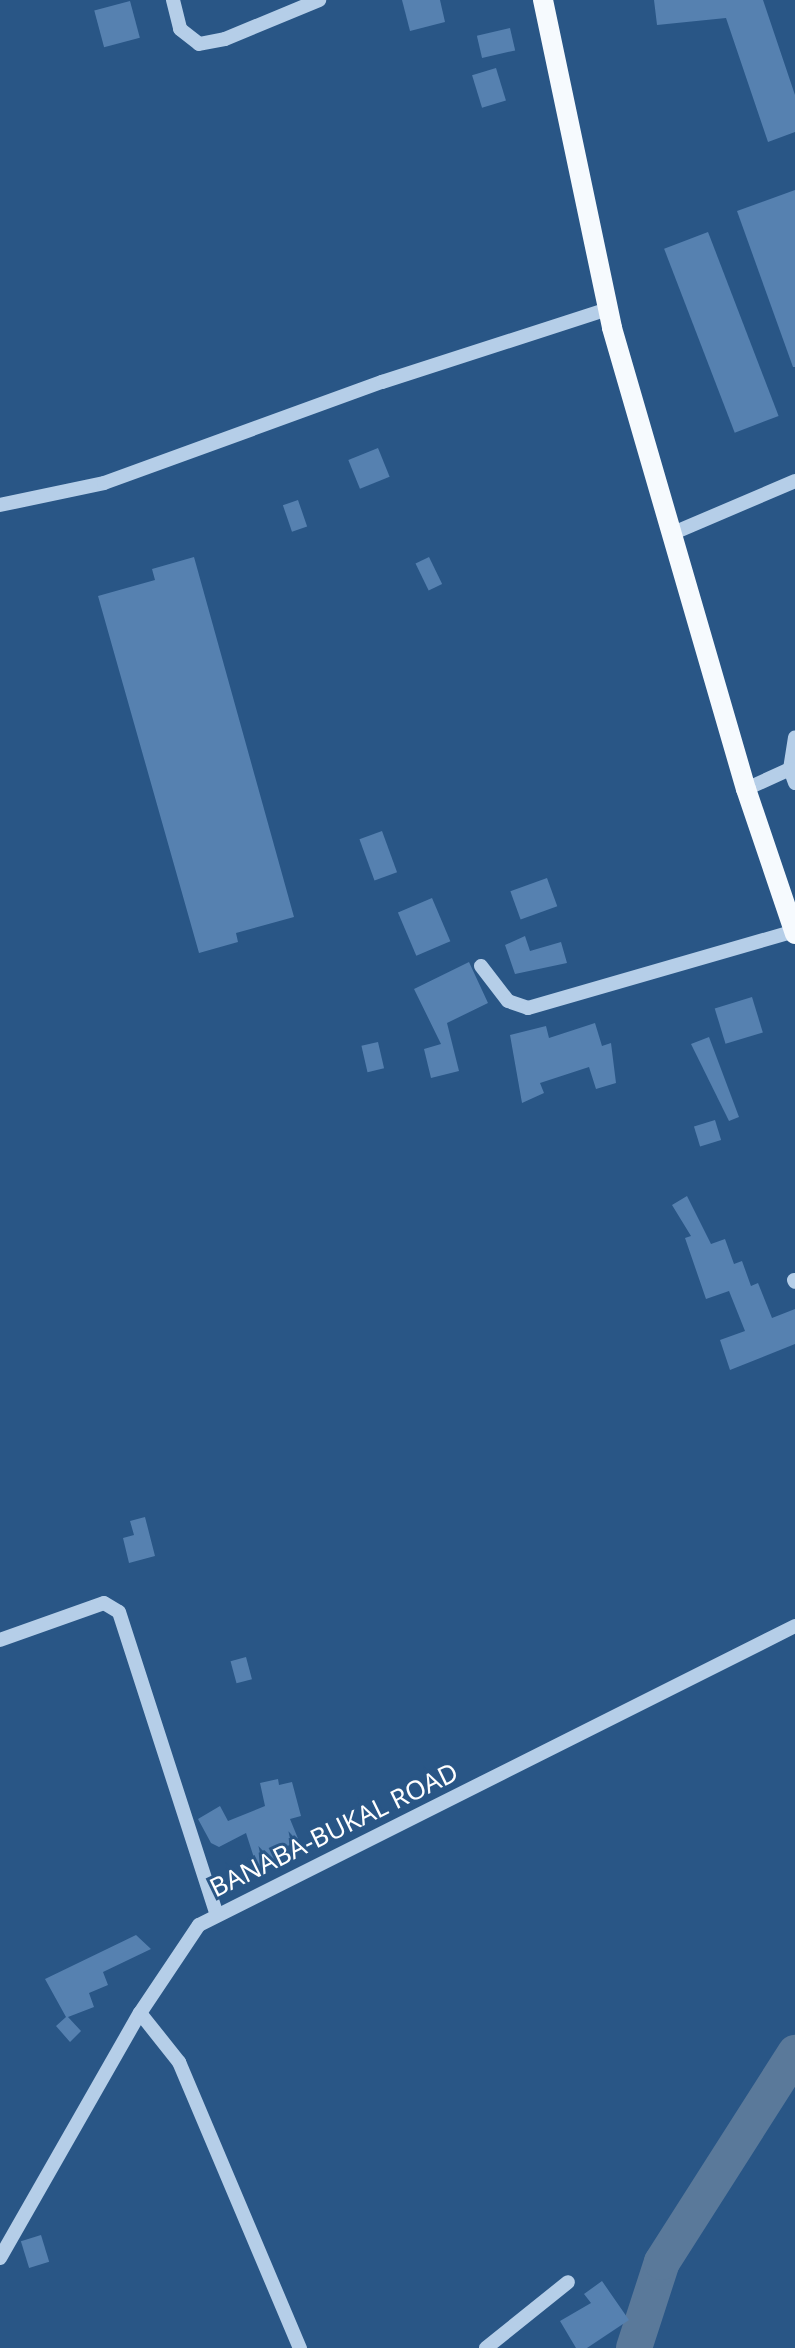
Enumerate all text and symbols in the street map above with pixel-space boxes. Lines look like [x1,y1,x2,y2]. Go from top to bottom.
street label: BANABA-BUKAL ROAD [205,1756,463,1904]

